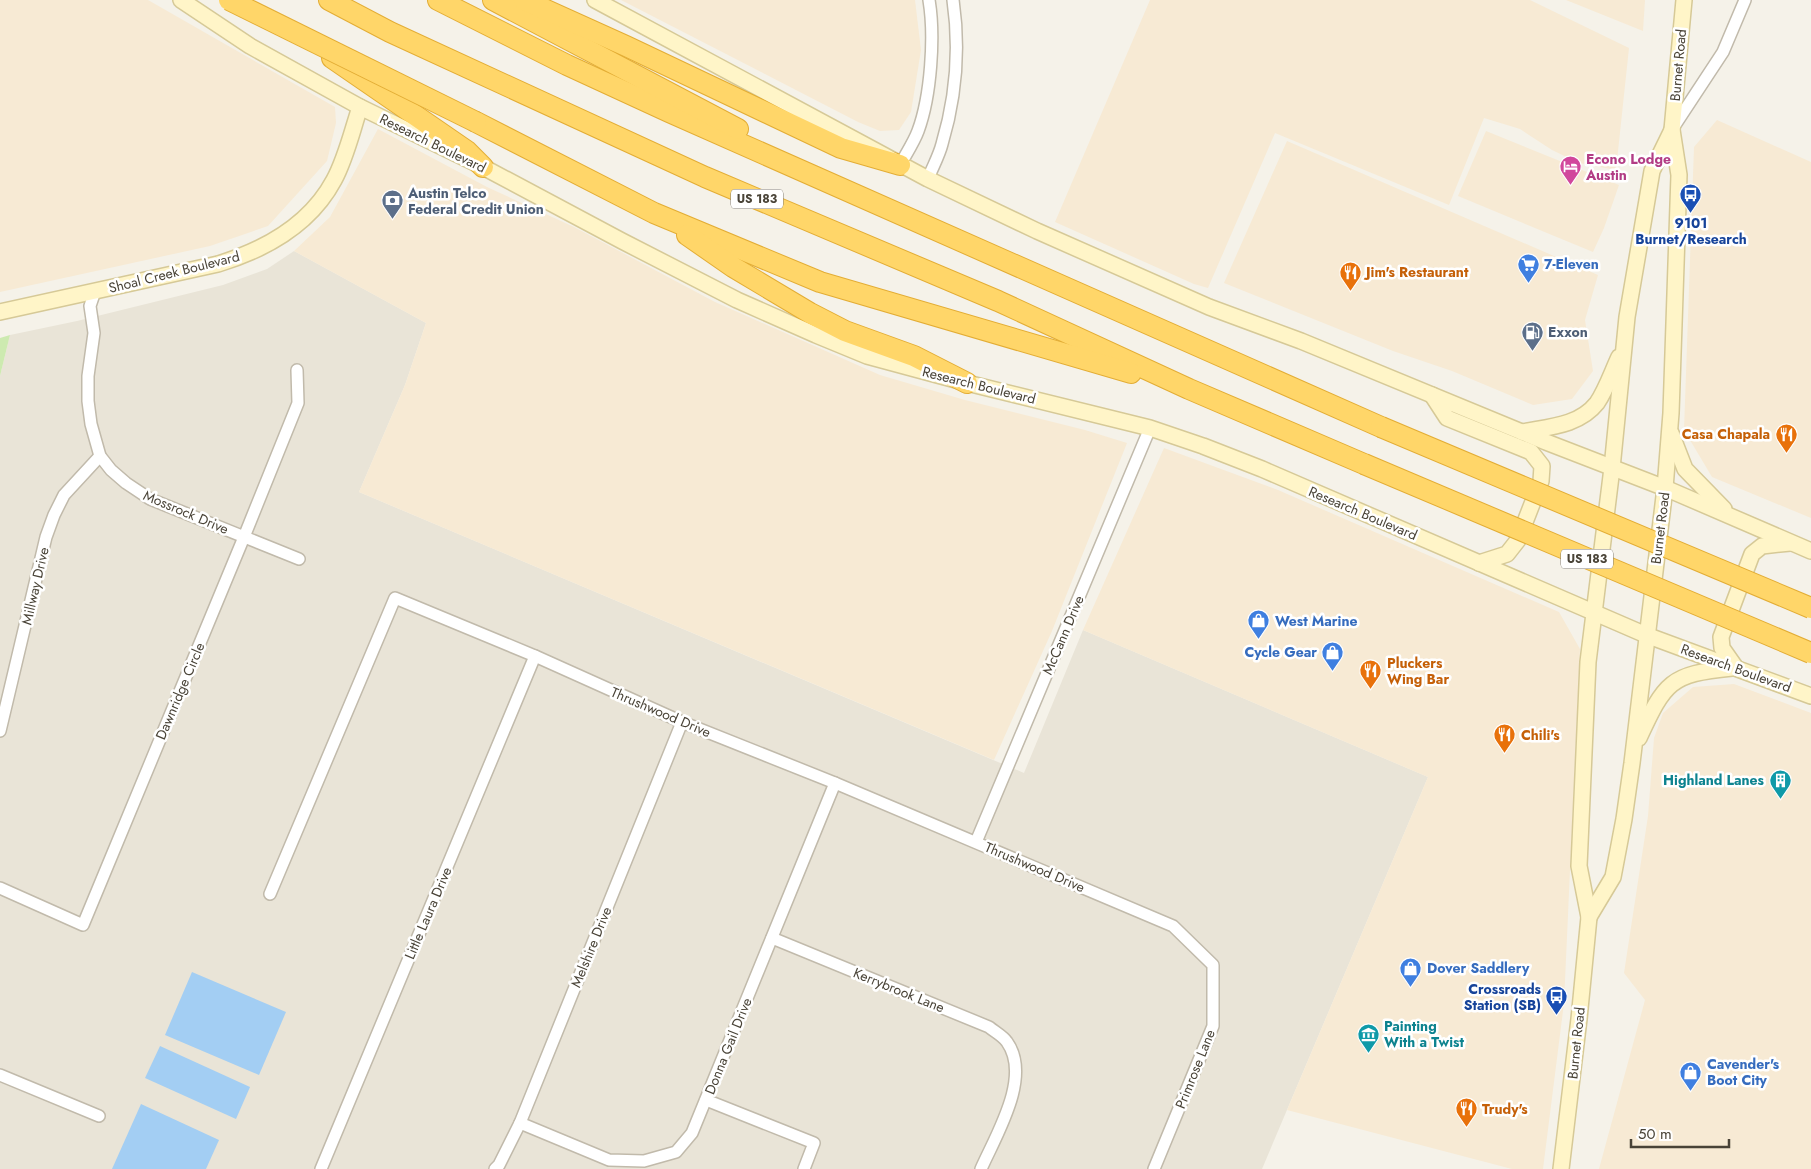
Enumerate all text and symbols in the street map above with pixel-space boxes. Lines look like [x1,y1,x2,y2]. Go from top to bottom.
street label: Burnet Road [1665,28,1691,102]
street label: Research Boulevard [376,109,490,177]
place label: Econo Lodge Austin [1585,149,1671,185]
hotel icon: Econo Lodge Austin [1558,155,1582,186]
place label: Austin Telco Federal Credit Union [407,183,544,219]
bus stop icon: 9101 Burnet/Research [1679,183,1703,214]
bank icon: Austin Telco Federal Credit Union [380,189,404,220]
road number: US 183 [731,190,783,208]
place label: 9101 Burnet/Research [1635,213,1747,249]
street label: Shoal Creek Boulevard [106,246,242,298]
supermarket icon: 7-Eleven [1516,252,1540,283]
place label: 7-Eleven [1544,254,1599,274]
restaurant icon: Jim's Restaurant [1338,260,1362,291]
place label: Jim's Restaurant [1363,262,1469,282]
fuel station icon: Exxon [1520,320,1544,351]
place label: Exxon [1548,322,1588,342]
street label: Research Boulevard [920,361,1038,409]
restaurant icon: Casa Chapala [1774,422,1798,453]
place label: Casa Chapala [1682,424,1770,444]
street label: Research Boulevard [1306,481,1420,545]
street label: Mossrock Drive [140,485,232,539]
street label: Burnet Road [1646,491,1674,565]
street label: Millway Drive [16,545,54,627]
road number: US 183 [1561,550,1613,568]
street label: McCann Drive [1037,592,1089,678]
shop icon: West Marine [1247,609,1271,640]
place label: West Marine [1275,611,1358,631]
street label: Dawnridge Circle [151,639,209,743]
street label: Research Boulevard [1678,639,1794,697]
shop icon: Cycle Gear [1321,640,1345,671]
place label: Cycle Gear [1244,642,1317,662]
place label: Pluckers Wing Bar [1387,653,1449,689]
restaurant icon: Pluckers Wing Bar [1359,659,1383,690]
street label: Thrushwood Drive [608,682,714,742]
restaurant icon: Chili's [1493,723,1517,754]
place label: Chili's [1521,725,1560,745]
building icon: Highland Lanes [1768,768,1792,799]
place label: Highland Lanes [1663,770,1765,790]
street label: Thrushwood Drive [982,837,1088,897]
street label: Little Laura Drive [400,864,456,962]
street label: Melshire Drive [566,904,616,990]
shop icon: Dover Saddlery [1399,956,1423,987]
place label: Dover Saddlery [1427,958,1530,978]
street label: Kerrybrook Lane [850,963,948,1017]
place label: Crossroads Station (SB) [1464,979,1542,1015]
bus stop icon: Crossroads Station (SB) [1545,985,1569,1016]
street label: Donna Gail Drive [700,995,756,1097]
street label: Burnet Road [1562,1006,1590,1080]
place label: Painting With a Twist [1384,1016,1464,1052]
museum icon: Painting With a Twist [1356,1022,1380,1053]
street label: Primrose Lane [1170,1026,1220,1112]
place label: Cavender's Boot City [1707,1054,1780,1090]
shop icon: Cavender's Boot City [1679,1060,1703,1091]
restaurant icon: Trudy's [1454,1097,1478,1128]
place label: Trudy's [1482,1099,1528,1119]
scale bar [1631,1116,1728,1148]
text: 50 m [1638,1123,1672,1145]

